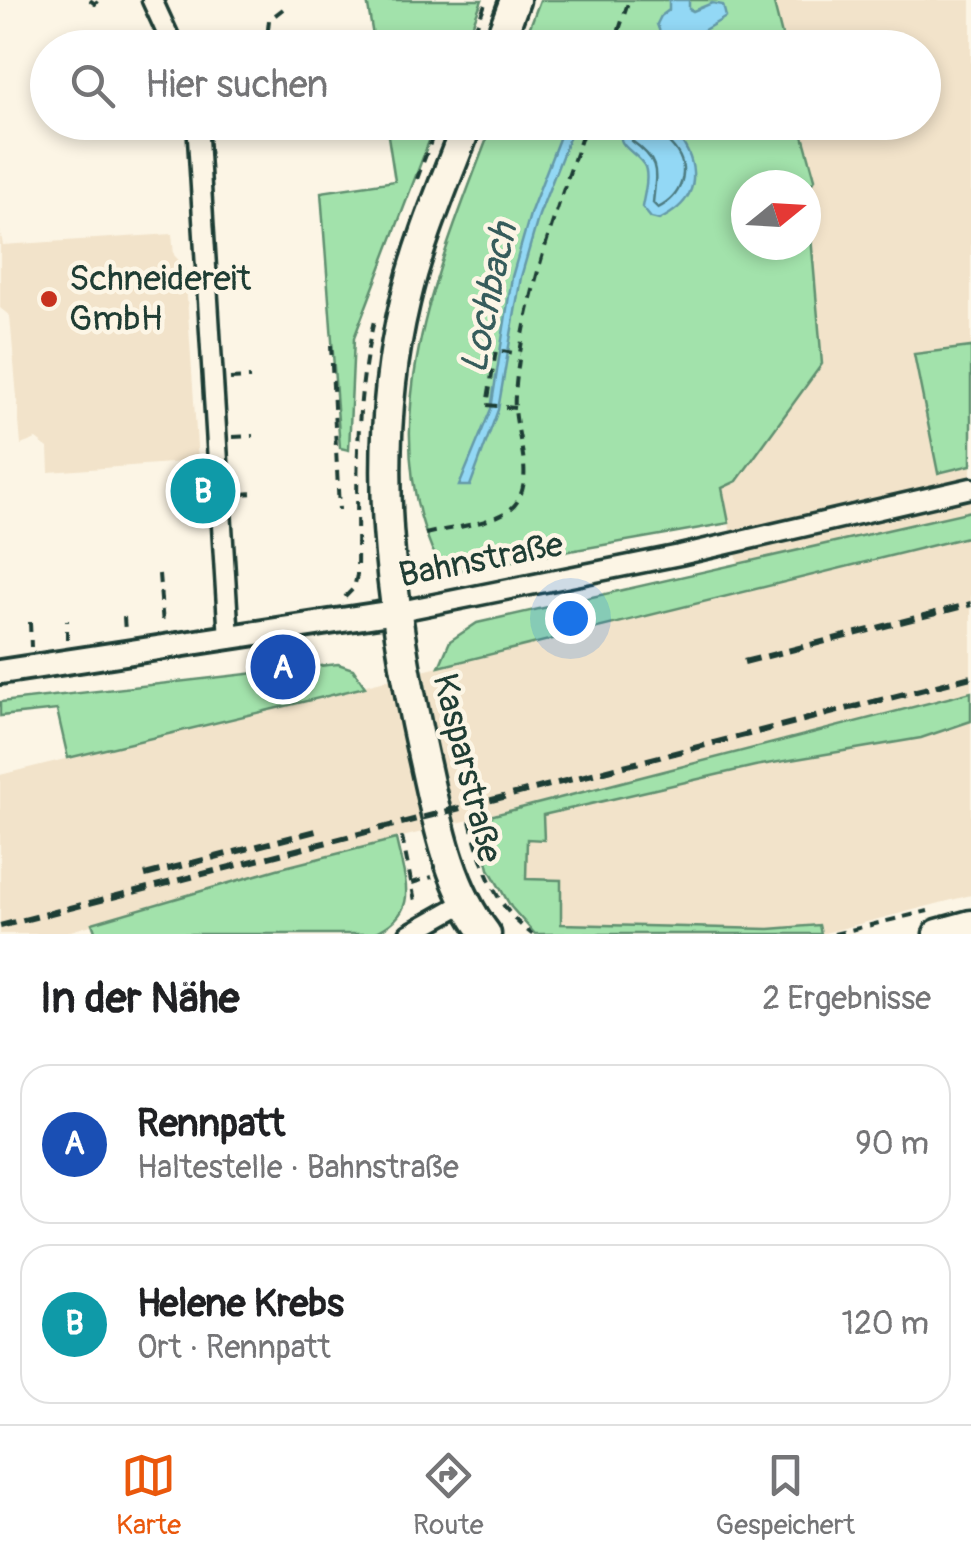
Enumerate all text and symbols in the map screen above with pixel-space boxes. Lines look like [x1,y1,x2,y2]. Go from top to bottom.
search box [30,30,941,140]
icon: search [65,58,120,113]
text: Hier suchen [145,61,328,109]
north arrow [731,170,821,260]
water label: Lochbach [450,216,529,378]
place label: Schneidereit GmbH [69,257,252,341]
marker: Schneidereit GmbH [38,288,60,310]
pin: B [170,454,236,528]
street label: Bahnstraße [395,523,567,597]
your location [545,593,596,644]
pin: A [250,630,316,704]
street label: Kasparstraße [422,669,512,867]
text: In der Nähe [40,973,239,1025]
text: 2 Ergebnisse [762,979,931,1019]
text: Rennpatt [137,1100,285,1148]
text: A [64,1124,85,1164]
text: 90 m [855,1124,929,1164]
text: Haltestelle · Bahnstraße [137,1148,459,1188]
text: Helene Krebs [137,1280,344,1328]
text: B [65,1304,84,1344]
text: 120 m [841,1304,929,1344]
text: Ort · Rennpatt [137,1328,331,1368]
tab: Karte [116,1448,181,1543]
tab: Route [413,1448,484,1543]
tab: Gespeichert [716,1448,855,1543]

